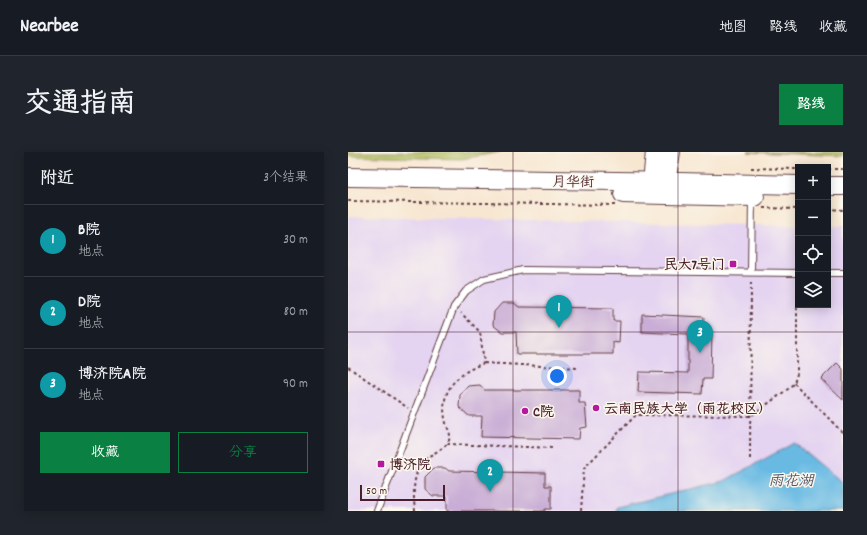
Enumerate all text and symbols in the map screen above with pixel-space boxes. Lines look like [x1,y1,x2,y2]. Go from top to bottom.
text: Nearbee [20,14,79,41]
text: 地图 [719,18,747,38]
text: 路线 [769,18,797,38]
text: 收藏 [819,18,847,38]
button: 路线 [779,84,843,125]
text: 交通指南 [24,86,136,126]
map controls [795,164,831,308]
button: + [795,164,831,200]
text: 附近 [40,168,74,192]
text: 3个结果 [263,169,308,188]
street label: 月华街 [552,173,594,193]
button: − [795,200,831,236]
text: B院 [78,220,100,242]
text: 1 [52,231,54,250]
text: 30 m [283,231,308,250]
button: locate [795,236,831,272]
text: 地点 [78,243,104,262]
place label: 民大7号门 [664,256,725,276]
marker: 民大7号门 [728,259,738,269]
button: layers [795,272,831,308]
text: D院 [78,292,101,314]
pin: 1 [546,295,572,328]
text: 2 [50,303,56,322]
text: 80 m [284,303,308,322]
text: 地点 [78,315,104,334]
pin: 3 [687,320,713,353]
text: 博济院A院 [78,364,146,386]
your location [547,366,567,386]
text: 3 [50,375,56,394]
text: 90 m [283,375,308,394]
text: 地点 [78,387,104,406]
place label: 云南民族大学（雨花校区） [604,400,772,420]
place label: C院 [533,403,554,423]
marker: 云南民族大学（雨花校区） [591,403,601,413]
marker: C院 [520,406,530,416]
button: 收藏 [40,432,170,473]
button: 分享 [178,432,308,473]
place label: 博济院 [389,456,431,476]
marker: 博济院 [376,459,386,469]
pin: 2 [477,459,503,492]
water label: 雨花湖 [768,471,815,493]
scale bar [360,483,445,502]
text: 50 m [366,484,387,500]

